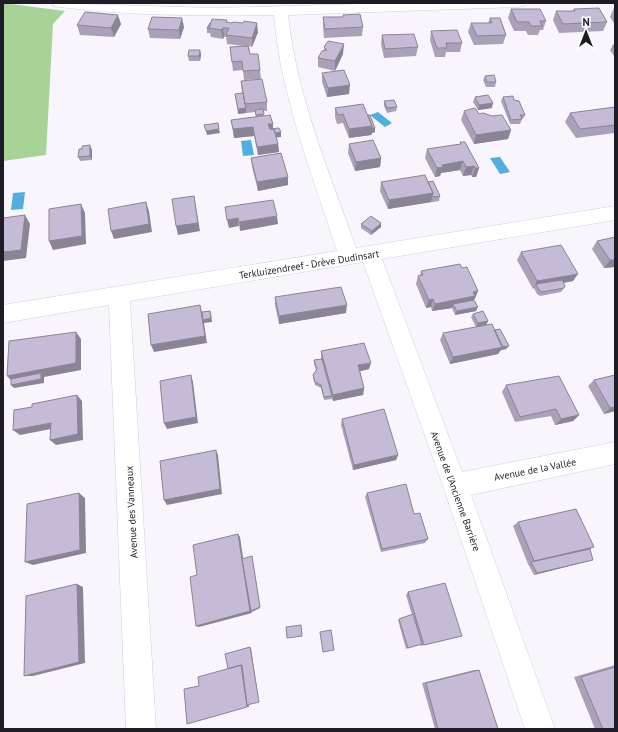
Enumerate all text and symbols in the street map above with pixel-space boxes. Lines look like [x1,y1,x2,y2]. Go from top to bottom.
north arrow [566,12,606,52]
text: N [582,15,590,29]
street label: Terkluizendreef - Drève Dudinsart [238,247,381,282]
street label: Avenue de l'Ancienne Barrière [428,429,483,553]
street label: Avenue de la Vallée [493,455,577,484]
street label: Avenue des Vanneaux [123,465,140,559]

